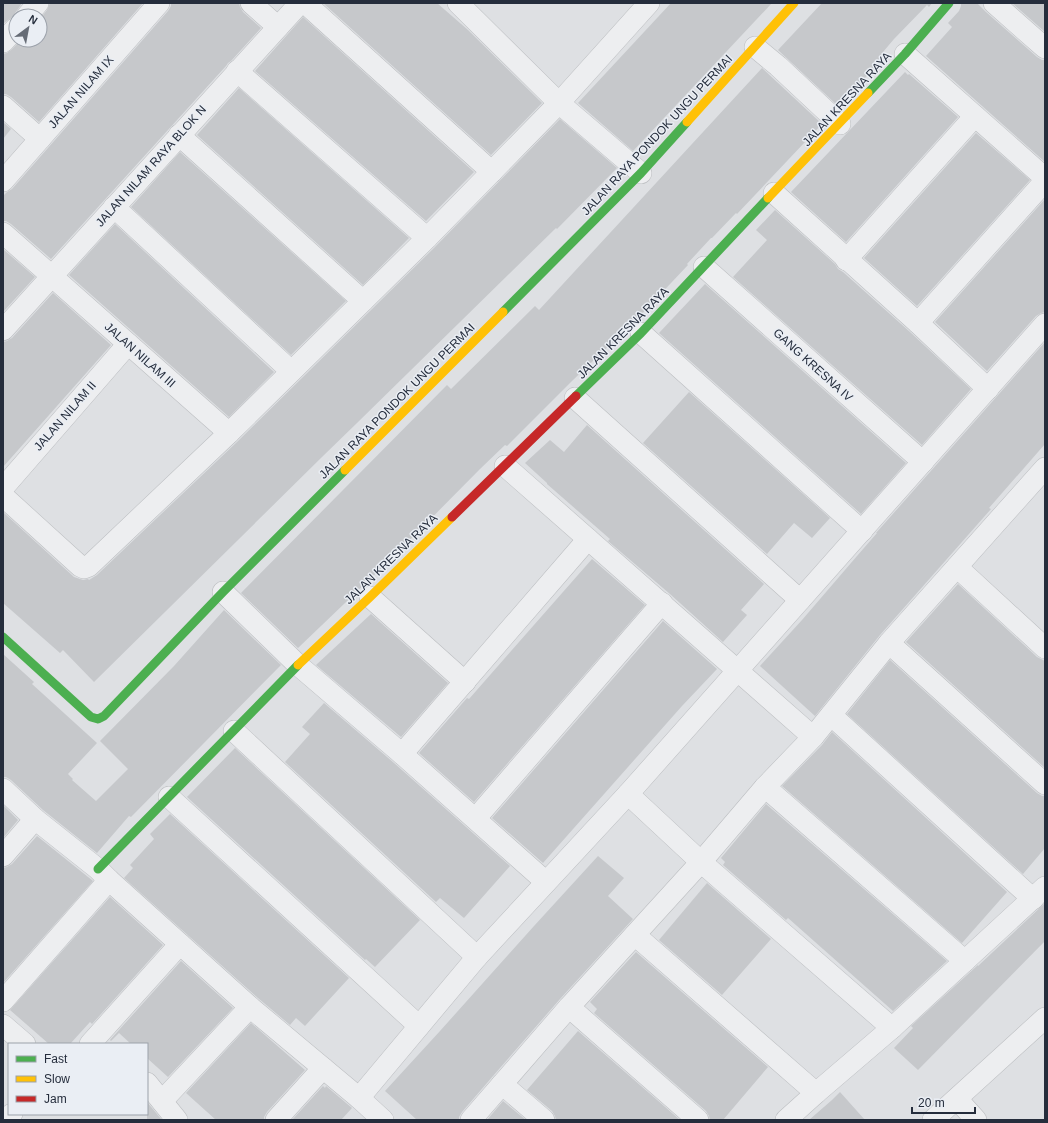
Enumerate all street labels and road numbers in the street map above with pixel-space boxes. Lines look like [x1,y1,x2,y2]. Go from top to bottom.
street label: JALAN KRESNA RAYA [800,49,894,149]
street label: JALAN RAYA PONDOK UNGU PERMAI [579,52,735,218]
street label: JALAN NILAM IX [46,53,116,131]
street label: JALAN NILAM RAYA BLOK N [93,103,209,229]
street label: JALAN KRESNA RAYA [574,284,672,382]
street label: JALAN NILAM III [102,319,178,391]
street label: JALAN RAYA PONDOK UNGU PERMAI [316,320,478,482]
street label: GANG KRESNA IV [770,326,856,404]
street label: JALAN NILAM II [31,378,99,454]
street label: JALAN KRESNA RAYA [342,511,440,607]

